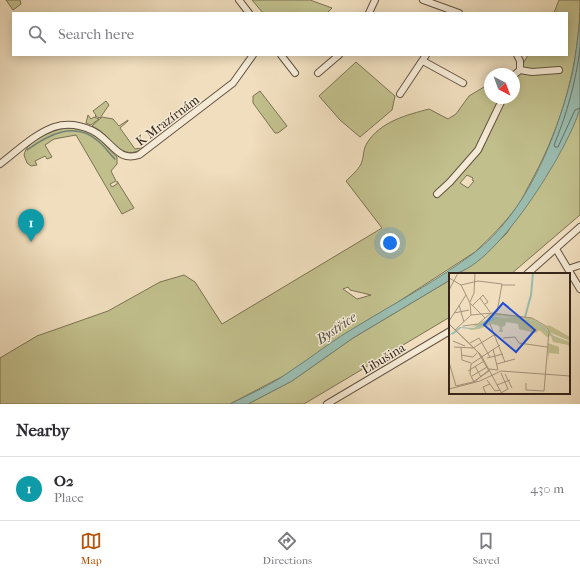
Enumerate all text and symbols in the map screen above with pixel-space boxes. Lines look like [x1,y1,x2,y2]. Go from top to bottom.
search box [12,12,568,56]
icon: search [26,23,48,45]
text: Search here [58,25,134,43]
north arrow [484,68,520,104]
street label: K Mrazírnám [133,92,202,149]
pin: 1 [18,209,44,242]
your location [380,233,400,253]
inset map [449,273,570,394]
water label: Bystřice [312,309,360,349]
street label: Libušina [359,339,408,377]
text: Nearby [16,420,70,440]
text: O2 [54,472,74,490]
text: 1 [27,481,31,496]
text: 430 m [530,481,564,496]
text: Place [54,490,84,505]
tab: Map [80,530,102,567]
tab: Directions [263,530,312,567]
tab: Saved [472,530,500,567]

